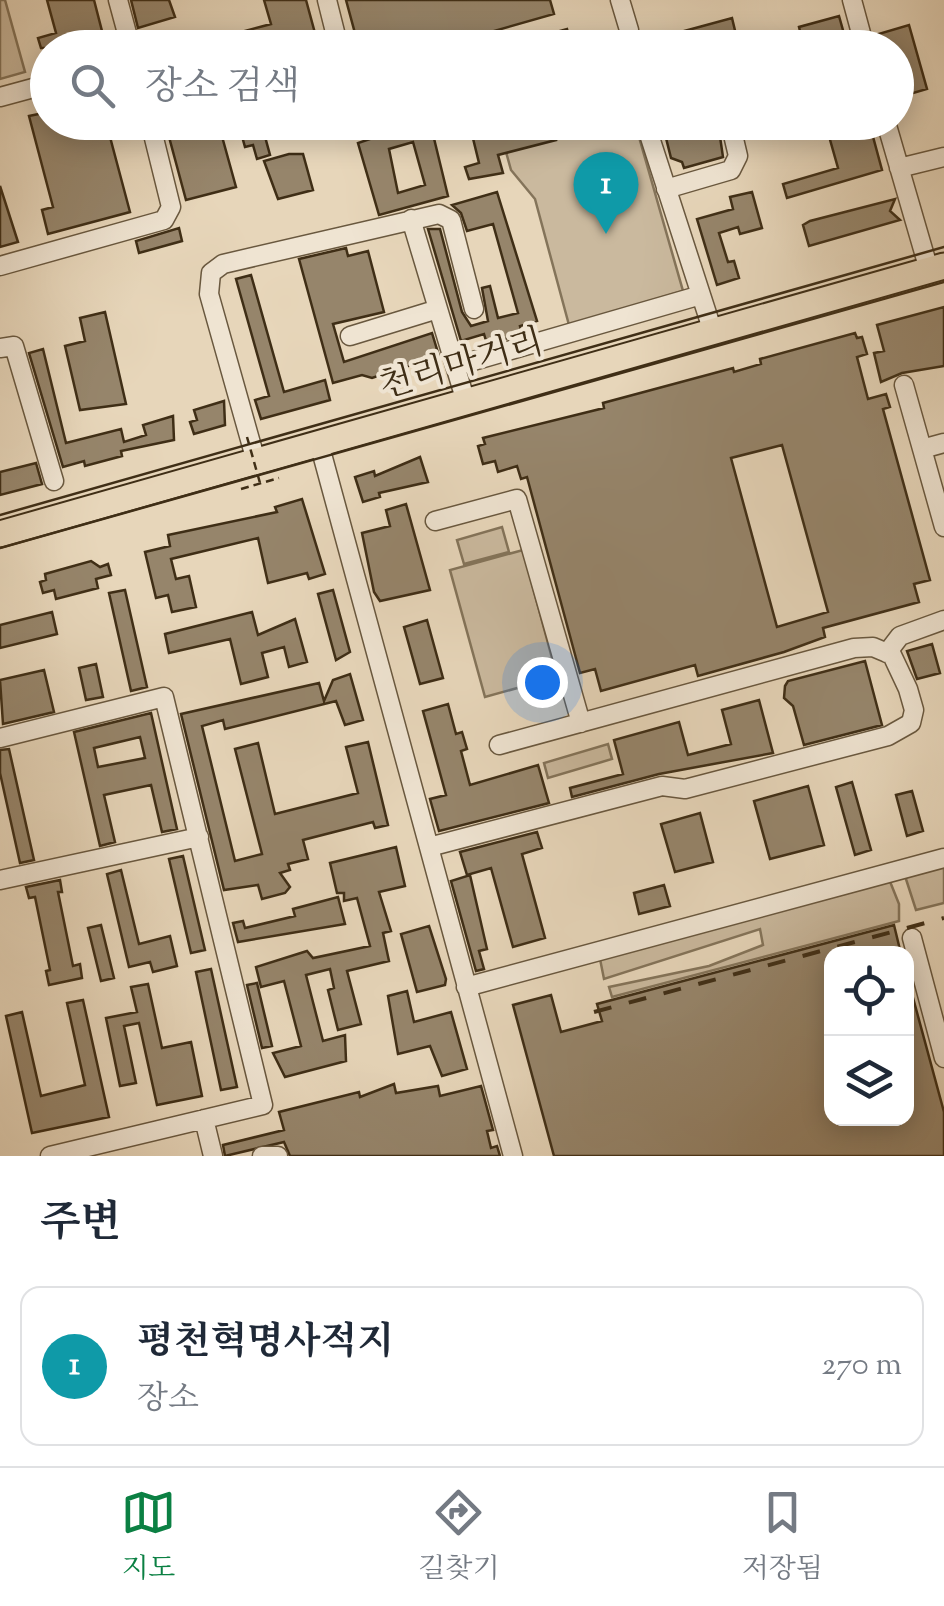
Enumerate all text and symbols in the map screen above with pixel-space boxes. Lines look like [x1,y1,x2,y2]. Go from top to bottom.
search box [30,30,914,140]
icon: search [65,58,120,113]
text: 장소 검색 [145,62,300,116]
pin: 1 [574,152,638,234]
street label: 천리마거리 [374,318,550,414]
your location [517,657,568,708]
map controls [824,946,914,1126]
button: locate [824,946,914,1036]
button: layers [824,1036,914,1126]
text: 주변 [40,1195,121,1255]
text: 평천혁명사적지 [137,1317,394,1371]
text: 1 [69,1343,80,1389]
text: 270 m [821,1343,902,1389]
text: 장소 [137,1377,199,1423]
tab: 지도 [121,1485,176,1590]
tab: 길찾기 [418,1485,499,1590]
tab: 저장됨 [742,1485,823,1590]

